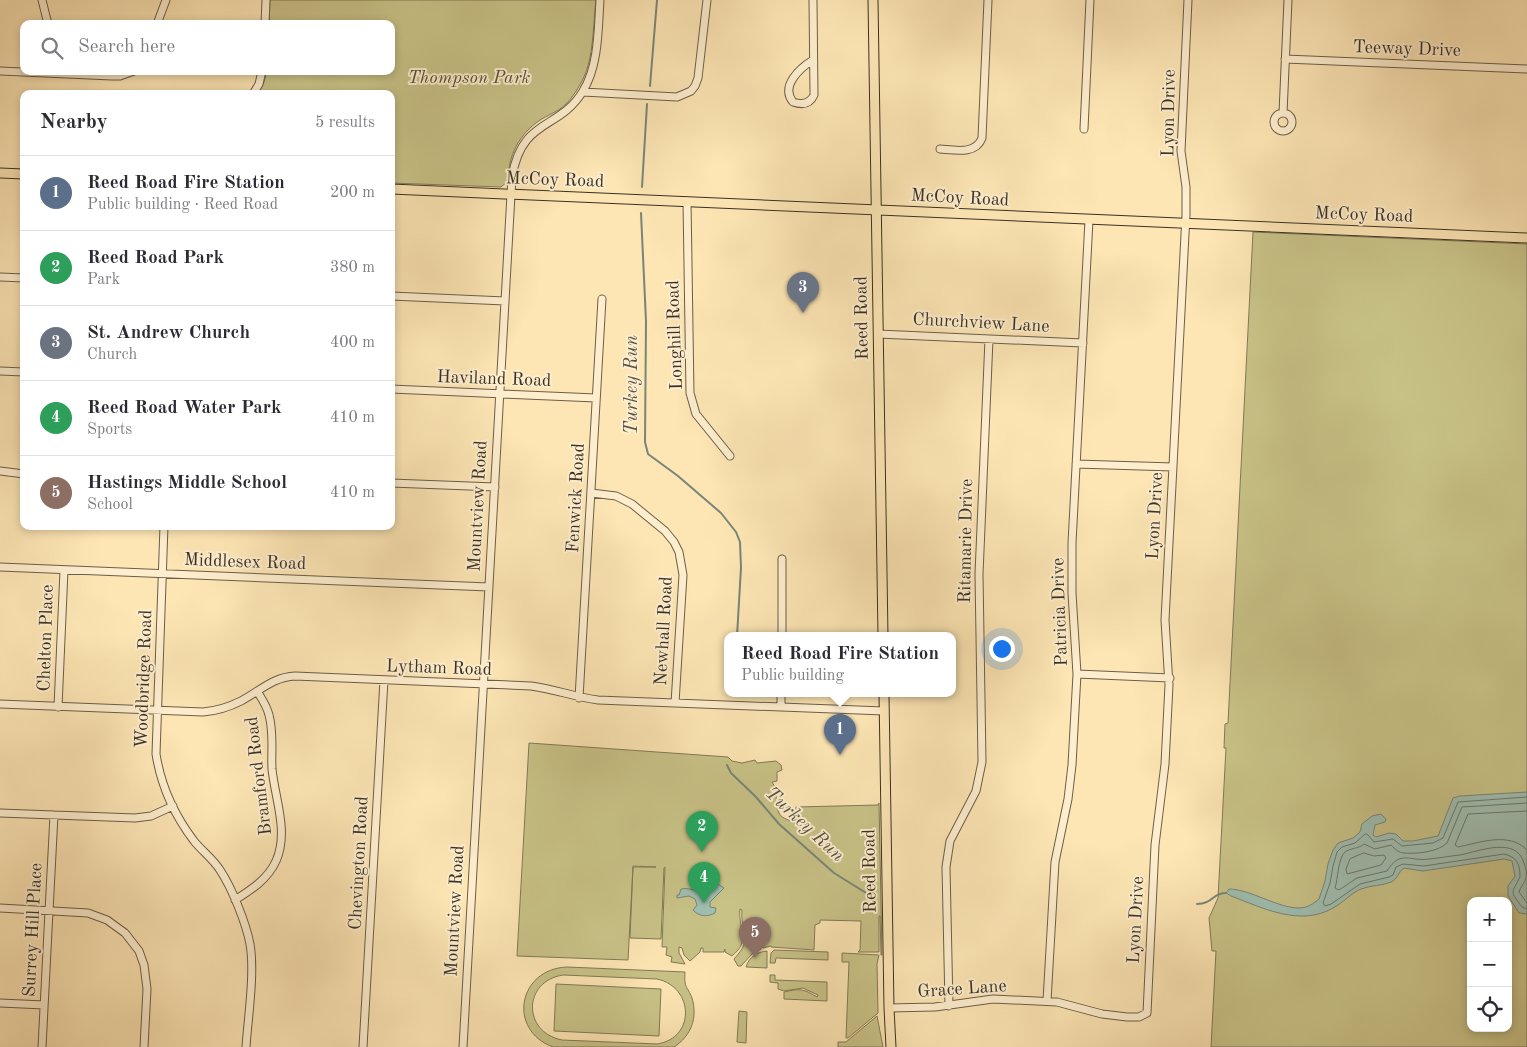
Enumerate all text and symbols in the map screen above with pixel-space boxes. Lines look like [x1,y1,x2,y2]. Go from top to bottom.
search box [20,20,395,75]
icon: search [38,34,66,62]
text: Search here [78,38,175,57]
street label: Teeway Drive [1353,38,1461,60]
park label: Thompson Park [408,69,530,87]
street label: Lyon Drive [1159,69,1179,157]
text: Nearby [40,112,108,133]
text: 5 results [315,115,375,131]
street label: McCoy Road [505,169,605,191]
text: Reed Road Fire Station [87,174,285,193]
text: 1 [51,185,61,201]
text: 200 m [330,185,375,201]
street label: McCoy Road [910,186,1010,210]
text: Public building · Reed Road [87,197,278,213]
street label: McCoy Road [1314,204,1414,226]
text: Reed Road Park [87,249,224,268]
text: 2 [51,260,61,276]
text: 380 m [330,260,375,276]
text: Park [87,272,120,288]
pin: 3 [787,272,819,313]
street label: Reed Road [852,276,872,360]
street label: Longhill Road [664,280,686,390]
street label: Churchview Lane [912,310,1050,336]
text: St. Andrew Church [87,324,250,343]
text: 3 [51,335,61,351]
text: 400 m [330,335,375,351]
water label: Turkey Run [623,335,642,435]
text: Church [87,347,137,363]
street label: Haviland Road [436,368,552,390]
text: Reed Road Water Park [87,399,282,418]
text: 4 [51,410,61,426]
text: 410 m [330,410,375,426]
text: Sports [87,422,132,438]
street label: Mountview Road [466,440,490,572]
street label: Fenwick Road [564,443,588,553]
street label: Lyon Drive [1144,472,1166,560]
text: Hastings Middle School [87,474,287,493]
street label: Ritamarie Drive [956,478,976,604]
text: 5 [51,485,61,501]
text: 410 m [330,485,375,501]
text: School [87,497,133,513]
street label: Middlesex Road [183,551,307,573]
street label: Patricia Drive [1049,557,1071,667]
street label: Newhall Road [652,576,676,686]
street label: Chelton Place [35,584,57,692]
street label: Woodbridge Road [133,609,155,749]
popup [724,632,956,697]
your location [989,636,1015,662]
text: Reed Road Fire Station [741,645,939,664]
street label: Lytham Road [386,657,492,679]
text: Public building [741,668,844,684]
pin: 1 [824,714,856,755]
street label: Bramford Road [243,715,275,837]
water label: Turkey Run [761,784,847,866]
street label: Chevington Road [347,796,371,930]
pin: 2 [686,811,718,852]
street label: Reed Road [860,829,880,913]
street label: Mountview Road [443,845,467,977]
street label: Surrey Hill Place [20,862,46,998]
pin: 4 [688,862,720,903]
street label: Lyon Drive [1125,876,1147,964]
map controls [1467,897,1512,1032]
button: + [1467,897,1512,942]
pin: 5 [739,917,771,958]
button: − [1467,942,1512,987]
street label: Grace Lane [917,977,1007,1001]
button: locate [1467,987,1512,1032]

